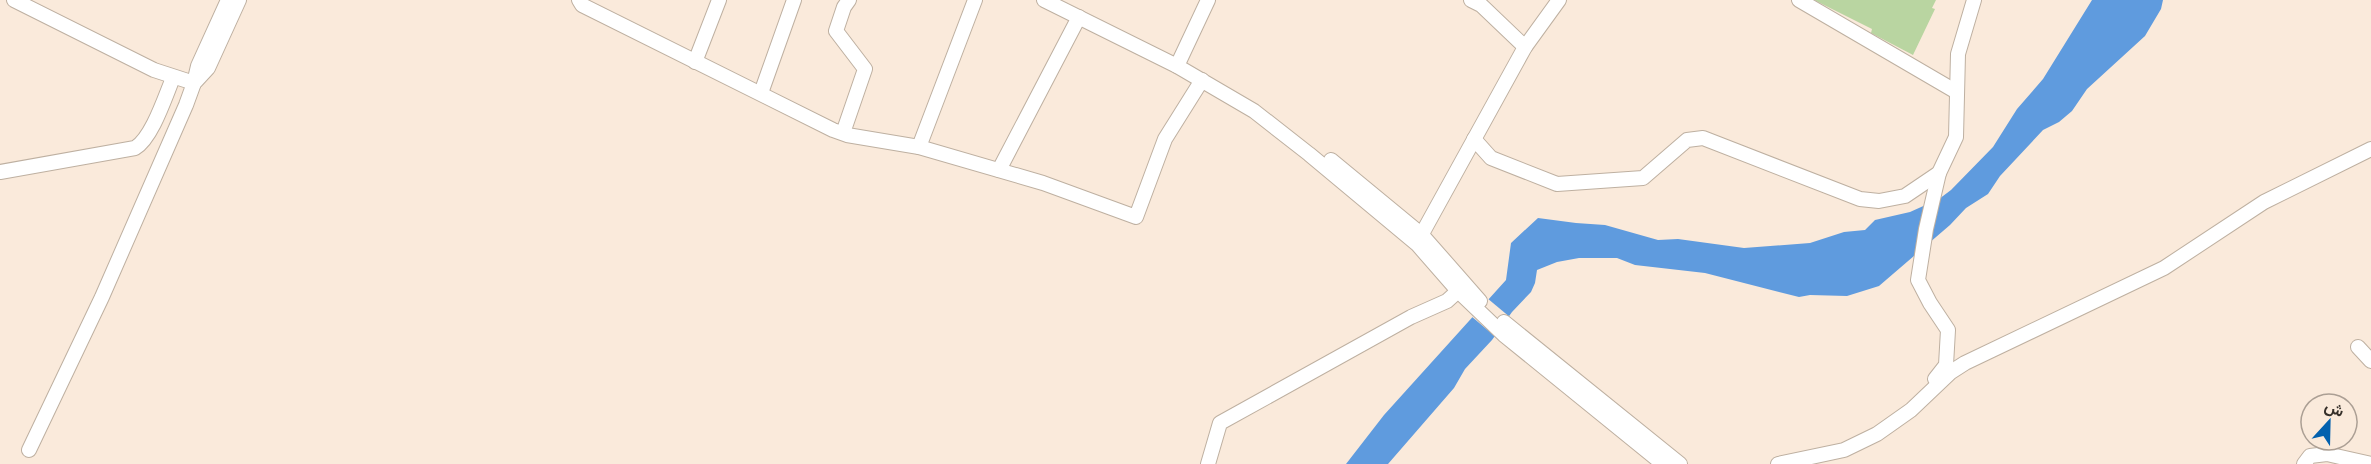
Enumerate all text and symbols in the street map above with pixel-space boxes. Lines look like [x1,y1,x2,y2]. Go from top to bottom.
north arrow [2299,392,2359,452]
text: ش [2322,394,2348,422]

